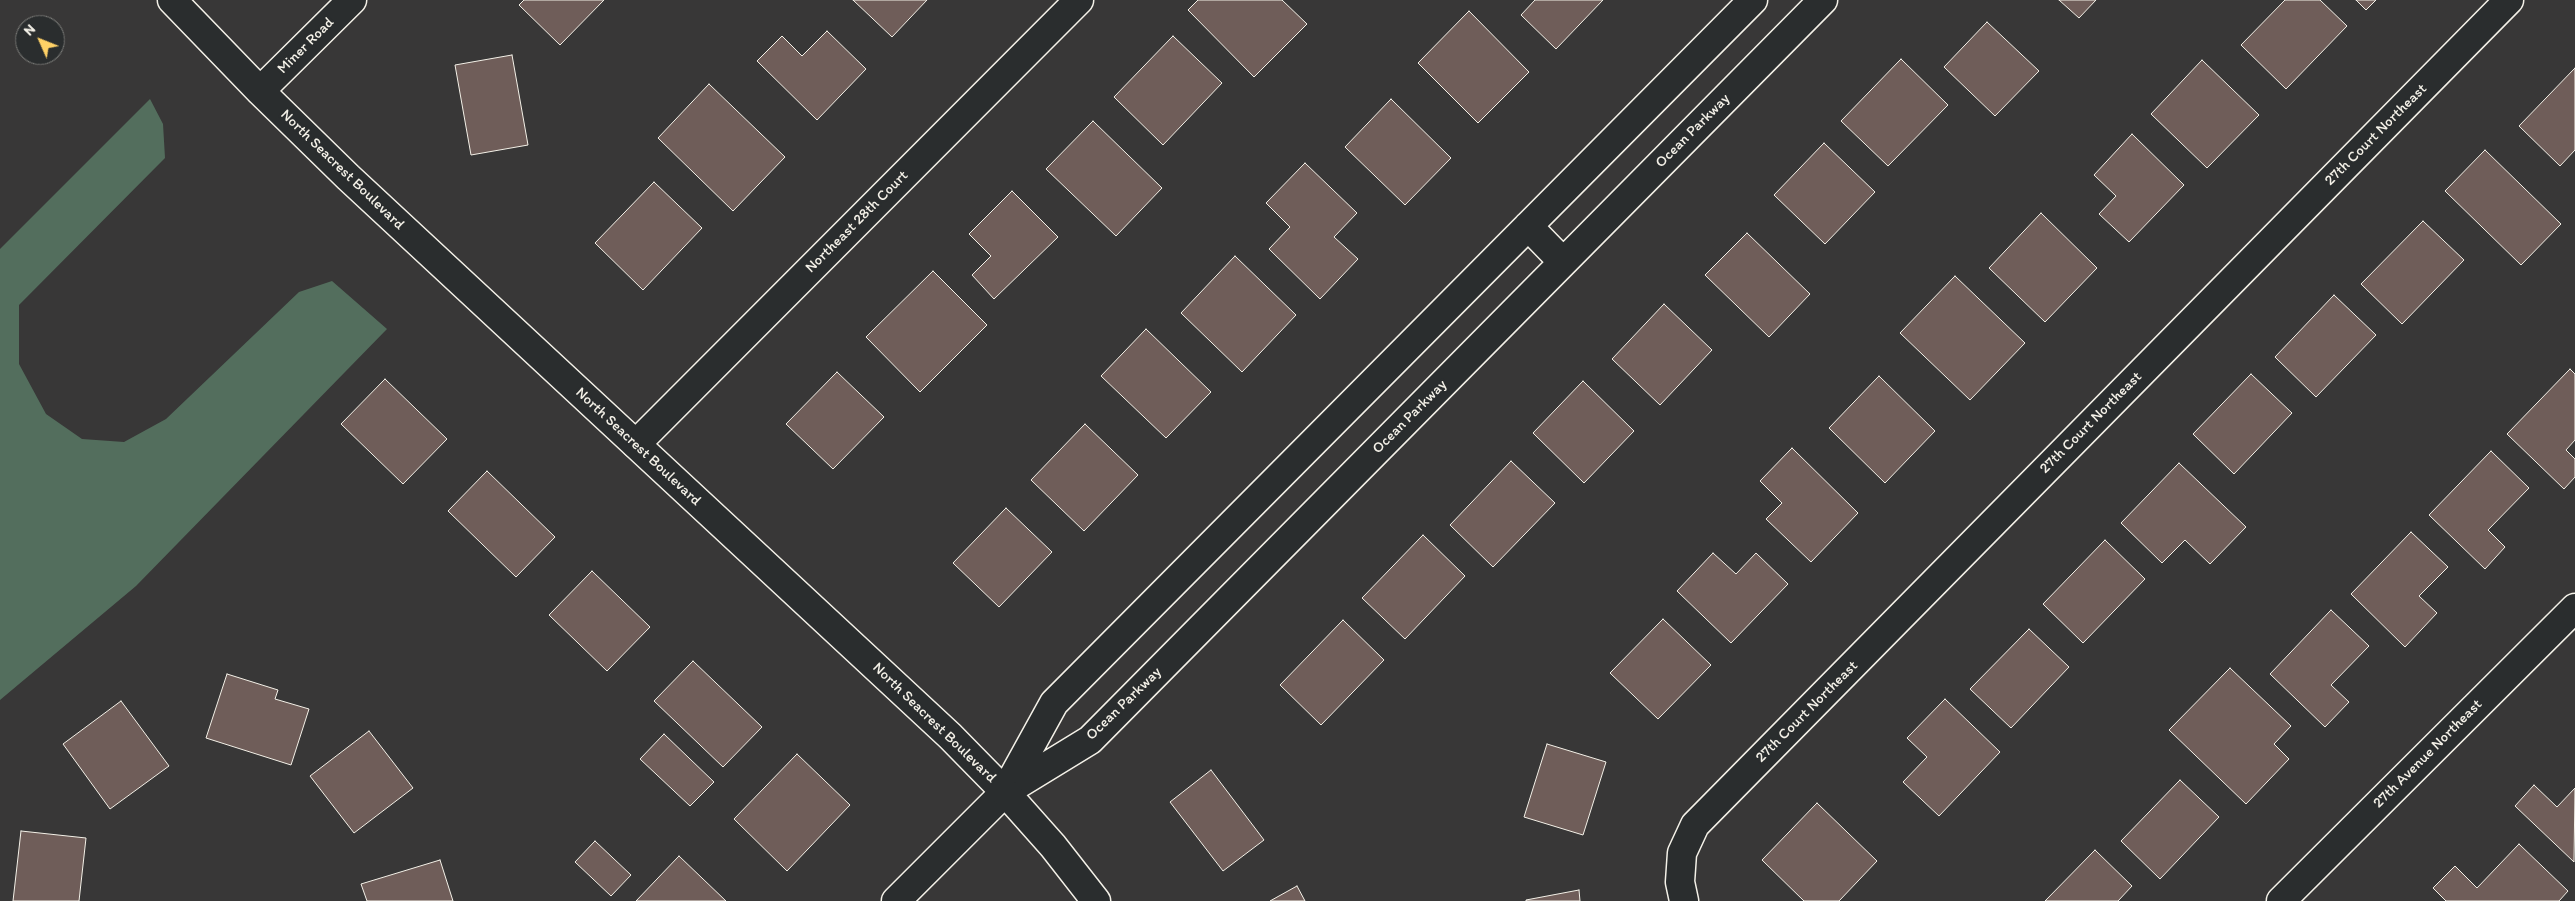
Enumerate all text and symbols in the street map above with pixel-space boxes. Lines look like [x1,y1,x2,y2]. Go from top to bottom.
street label: Miner Road [274,14,338,78]
north arrow [15,15,65,65]
text: N [20,21,39,39]
street label: 27th Court Northeast [2321,80,2431,190]
street label: Ocean Parkway [1652,90,1734,172]
street label: North Seacrest Boulevard [276,106,408,234]
street label: Northeast 28th Court [802,167,912,277]
street label: 27th Court Northeast [2036,368,2146,478]
street label: Ocean Parkway [1369,376,1451,458]
street label: North Seacrest Boulevard [571,384,705,510]
street label: 27th Court Northeast [1752,657,1862,767]
street label: North Seacrest Boulevard [868,659,1000,787]
street label: Ocean Parkway [1083,664,1165,744]
street label: 27th Avenue Northeast [2370,696,2486,812]

